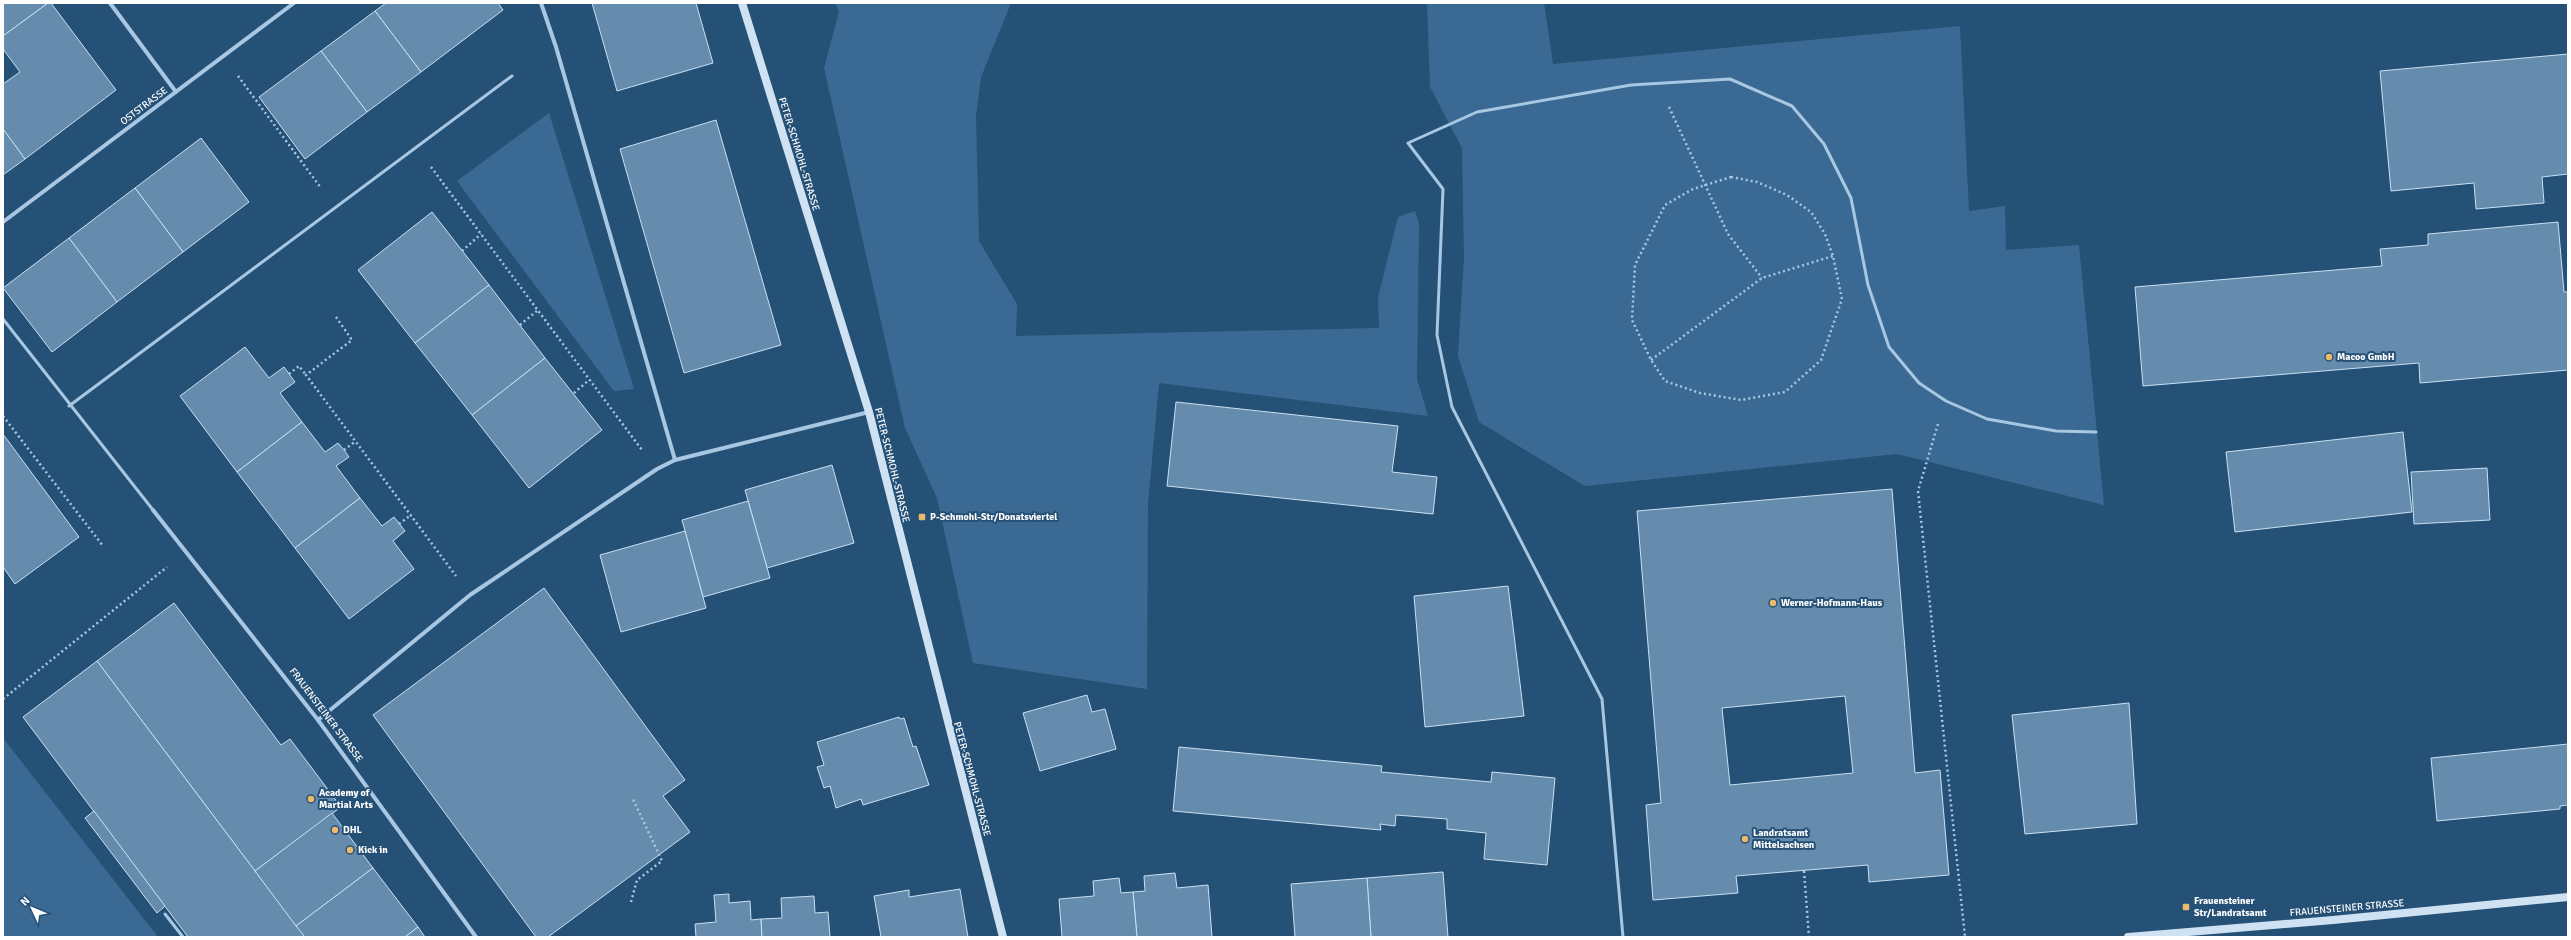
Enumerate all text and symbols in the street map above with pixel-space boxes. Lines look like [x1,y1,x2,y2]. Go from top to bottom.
street label: OSTSTRASSE [118,84,170,128]
street label: PETER-SCHMOHL-STRASSE [776,96,822,213]
place label: Macoo GmbH [2337,351,2395,363]
marker: Macoo GmbH [2324,352,2334,362]
street label: PETER-SCHMOHL-STRASSE [872,406,912,524]
place label: P-Schmohl-Str/Donatsviertel [930,511,1057,523]
marker: P-Schmohl-Str/Donatsviertel [917,512,927,522]
place label: Werner-Hofmann-Haus [1781,597,1883,609]
marker: Werner-Hofmann-Haus [1768,598,1778,608]
street label: FRAUENSTEINER STRASSE [287,666,366,765]
street label: PETER-SCHMOHL-STRASSE [951,720,993,838]
place label: Academy of Martial Arts [319,787,373,811]
marker: Academy of Martial Arts [306,794,316,804]
place label: DHL [343,824,363,836]
marker: DHL [330,825,340,835]
place label: Landratsamt Mittelsachsen [1753,827,1815,851]
marker: Landratsamt Mittelsachsen [1740,834,1750,844]
place label: Kick in [358,844,388,856]
marker: Kick in [345,845,355,855]
north arrow [12,888,52,928]
text: N [18,894,33,909]
place label: Frauensteiner Str/Landratsamt [2194,895,2267,919]
street label: FRAUENSTEINER STRASSE [2289,897,2405,919]
marker: Frauensteiner Str/Landratsamt [2181,902,2191,912]

